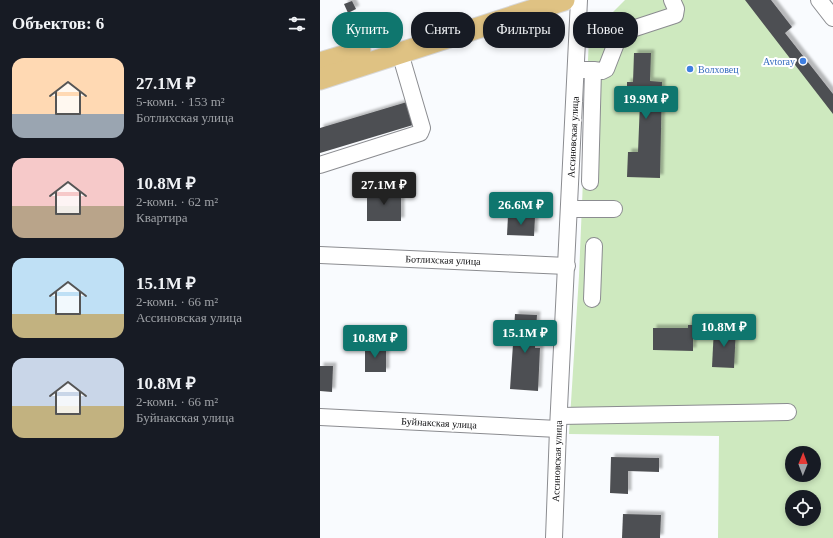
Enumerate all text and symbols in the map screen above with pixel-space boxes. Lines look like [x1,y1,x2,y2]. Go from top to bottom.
chip: Купить [332,12,403,48]
chip: Снять [411,12,475,48]
chip: Фильтры [483,12,565,48]
chip: Новое [573,12,638,48]
icon: filters [286,13,308,35]
text: Объектов: 6 [12,14,104,33]
place label: Avtoray [763,56,795,67]
marker: Avtoray [798,56,808,66]
marker: Волховец [685,64,695,74]
place label: Волховец [698,64,739,75]
icon: home [44,74,92,122]
text: 27.1M ₽ [136,74,196,93]
pin: 19.9M ₽ [609,86,683,120]
text: 19.9M ₽ [623,91,669,106]
text: 5-комн. · 153 m² [136,94,225,109]
street label: Ассиновская улица [565,95,581,178]
text: Ботлихская улица [136,110,234,125]
pin: 27.1M ₽ [347,172,421,206]
icon: home [44,174,92,222]
text: 10.8M ₽ [136,174,196,193]
text: 27.1M ₽ [361,177,407,192]
pin: 26.6M ₽ [484,192,558,226]
text: 2-комн. · 62 m² [136,194,218,209]
text: 26.6M ₽ [498,197,544,212]
text: Квартира [136,210,188,225]
street label: Ботлихская улица [405,253,481,267]
icon: home [44,274,92,322]
text: 15.1M ₽ [136,274,196,293]
text: 2-комн. · 66 m² [136,294,218,309]
text: Ассиновская улица [136,310,242,325]
pin: 10.8M ₽ [687,314,761,348]
text: 10.8M ₽ [701,319,747,334]
pin: 15.1M ₽ [488,320,562,354]
pin: 10.8M ₽ [338,325,412,359]
text: 15.1M ₽ [502,325,548,340]
text: 10.8M ₽ [352,330,398,345]
icon: home [44,374,92,422]
text: 10.8M ₽ [136,374,196,393]
text: 2-комн. · 66 m² [136,394,218,409]
text: Буйнакская улица [136,410,234,425]
street label: Буйнакская улица [401,416,478,431]
street label: Ассиновская улица [550,419,564,502]
north arrow [785,446,821,482]
map controls [785,446,821,526]
button: locate [785,490,821,526]

